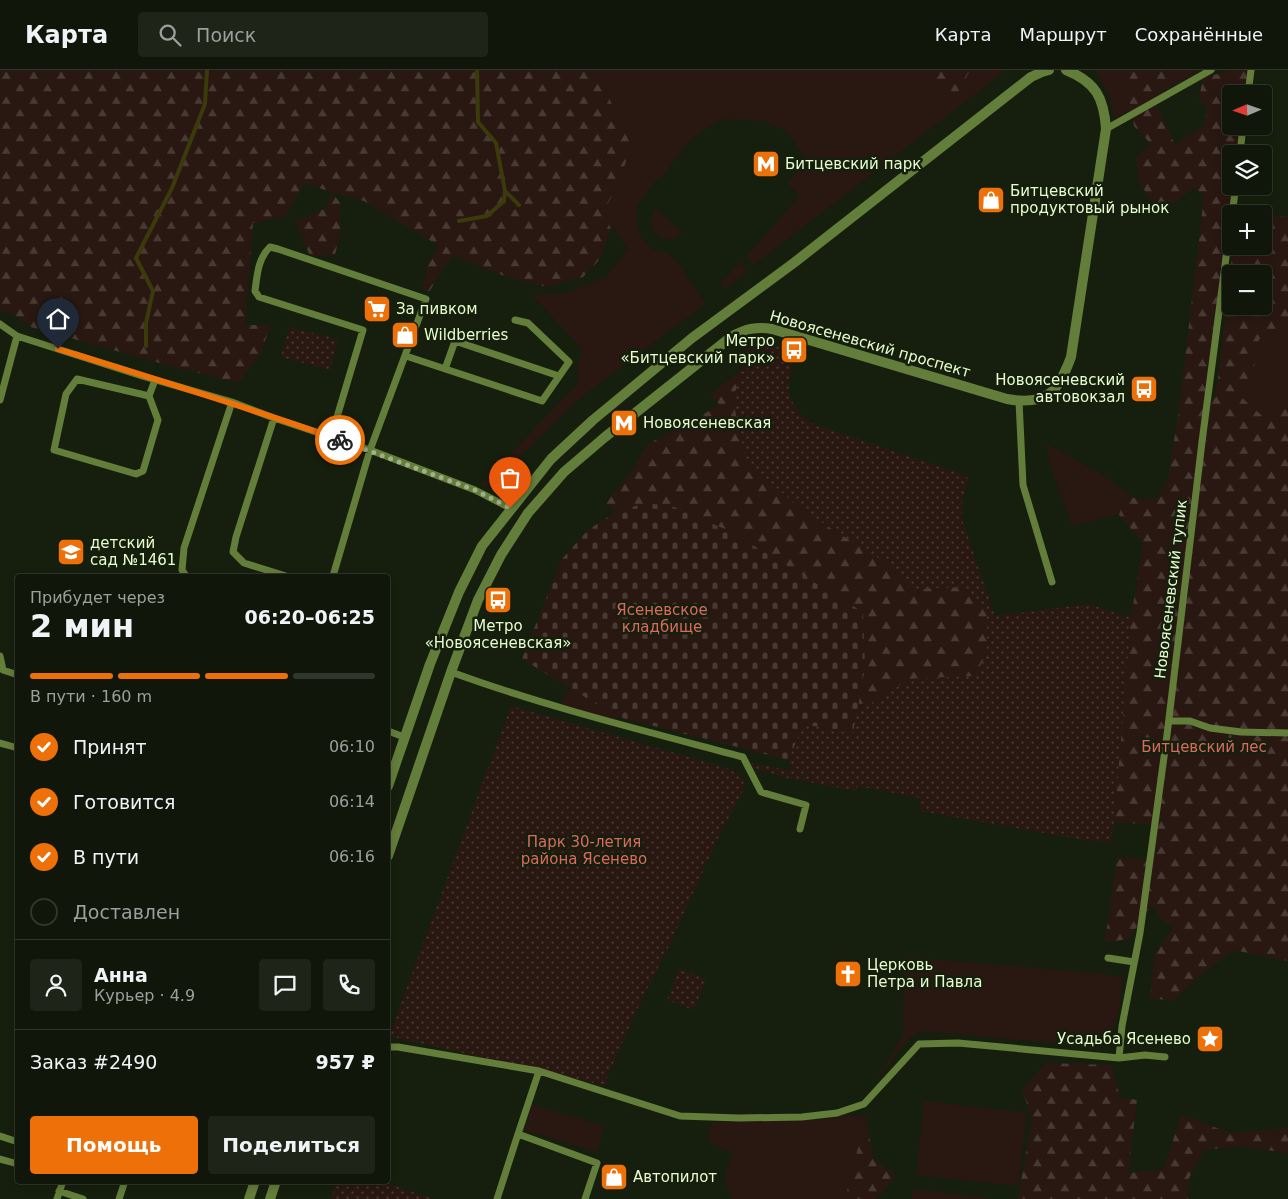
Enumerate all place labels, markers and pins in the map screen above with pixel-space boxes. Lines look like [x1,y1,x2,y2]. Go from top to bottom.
metro station icon: Битцевский парк [751,149,781,179]
place label: Битцевский парк [785,155,921,173]
place label: Битцевский продуктовый рынок [1010,182,1169,217]
shop icon: Битцевский продуктовый рынок [976,185,1006,215]
supermarket icon: За пивком [362,294,392,324]
pin [37,298,79,349]
place label: За пивком [396,300,478,318]
shop icon: Wildberries [390,320,420,350]
place label: Wildberries [424,326,509,344]
place label: Метро «Битцевский парк» [620,332,775,367]
bus stop icon: Метро «Битцевский парк» [779,335,809,365]
place label: Новоясеневский автовокзал [995,371,1125,406]
bus stop icon: Новоясеневский автовокзал [1129,374,1159,404]
metro station icon: Новоясеневская [609,408,639,438]
place label: Новоясеневская [643,414,771,432]
pin [489,457,531,508]
place label: детский сад №1461 [90,534,176,569]
school or university icon: детский сад №1461 [56,537,86,567]
bus stop icon: Метро «Новоясеневская» [483,585,513,615]
place label: Метро «Новоясеневская» [425,617,571,652]
place label: Церковь Петра и Павла [867,956,982,991]
church icon: Церковь Петра и Павла [833,959,863,989]
place icon: Усадьба Ясенево [1195,1024,1225,1054]
place label: Усадьба Ясенево [1057,1030,1191,1048]
shop icon: Автопилот [599,1162,629,1192]
place label: Автопилот [633,1168,717,1186]

